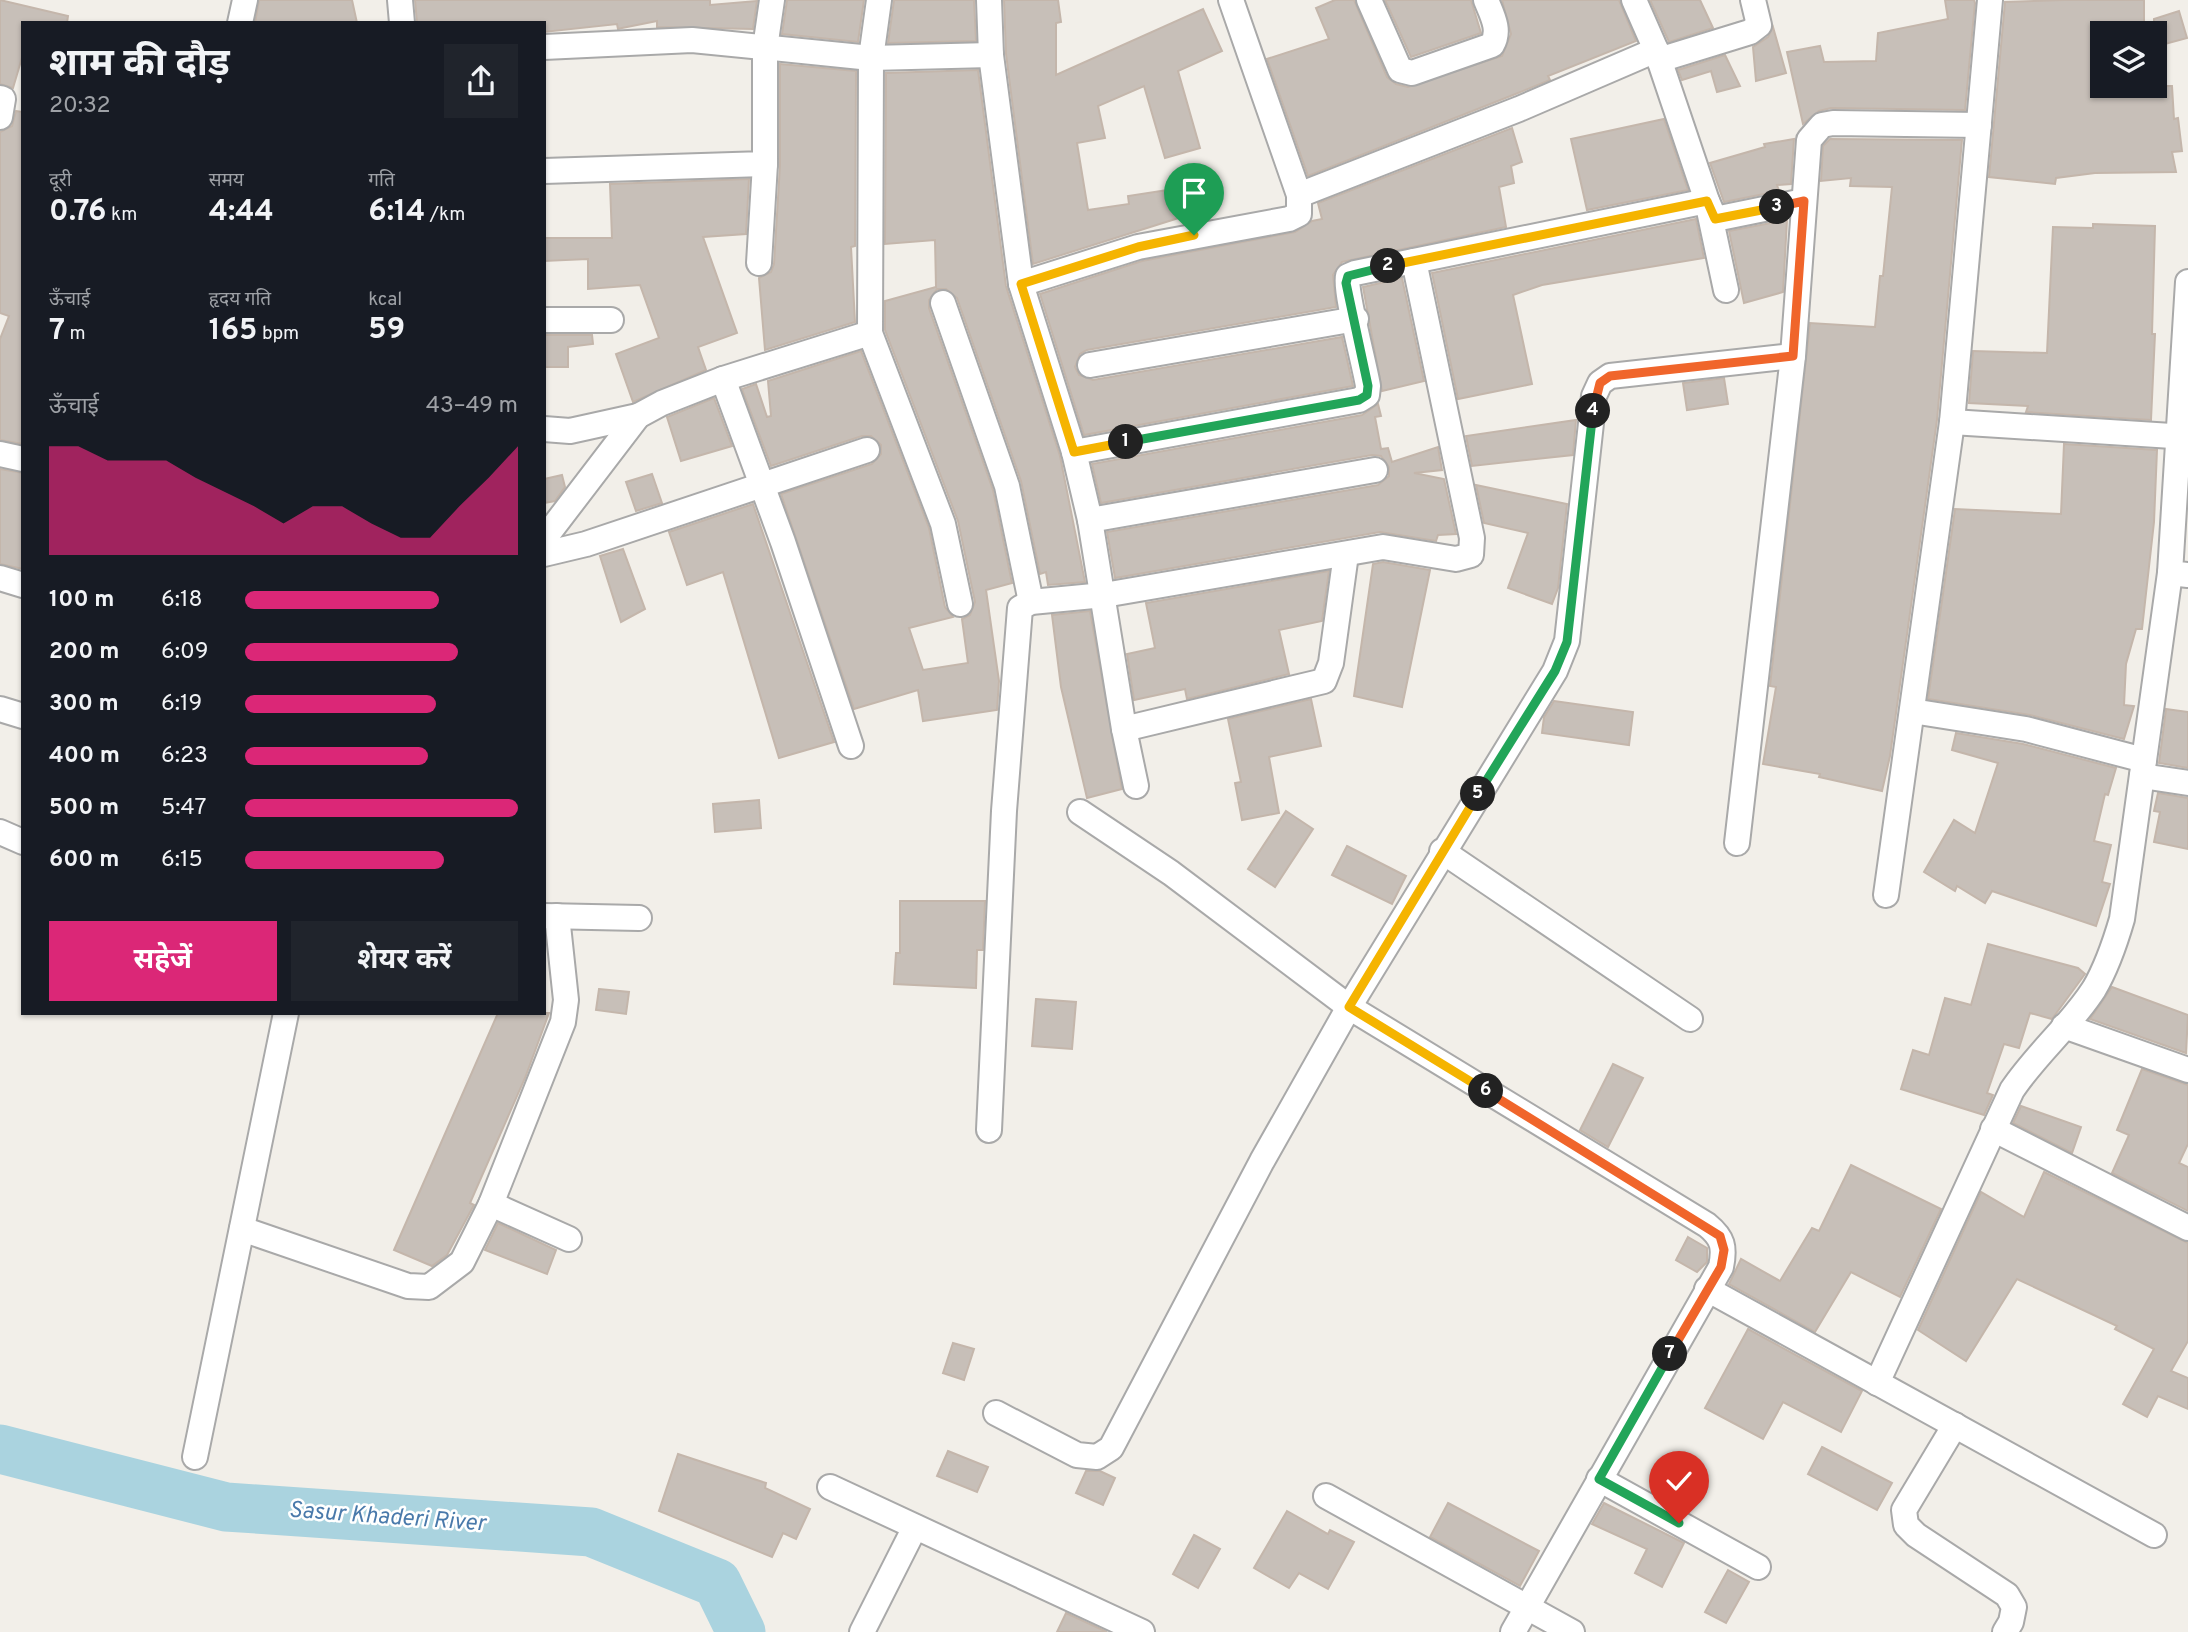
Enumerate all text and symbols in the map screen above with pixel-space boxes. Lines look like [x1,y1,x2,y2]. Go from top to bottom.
map controls [2090,21,2167,98]
button: layers [2090,21,2167,98]
text: शाम की दौड़ [49,41,230,90]
button: share [444,44,518,118]
text: 20:32 [49,92,110,121]
pin [1164,163,1224,235]
text: दूरी [49,169,72,193]
text: समय [209,169,244,193]
text: गति [368,169,395,193]
icon: arrive [1175,174,1213,212]
pin: 3 [1760,190,1795,224]
text: 0.76 [49,194,107,231]
text: 4:44 [209,194,274,231]
text: 6:14 [368,194,425,231]
text: 3 [1771,194,1782,218]
text: km [107,203,137,227]
text: /km [425,203,465,227]
pin: 2 [1370,248,1406,284]
text: 2 [1382,253,1393,277]
text: ऊँचाई [49,288,90,312]
text: हृदय गति [209,288,271,312]
text: kcal [368,288,402,312]
text: 59 [368,312,405,349]
text: 7 [49,313,65,350]
text: 165 [209,313,257,350]
text: m [65,322,86,346]
text: bpm [257,322,299,346]
text: 43–49 m [426,392,518,421]
text: ऊँचाई [49,393,99,422]
pin: 4 [1576,394,1610,428]
text: 4 [1586,398,1599,422]
pin: 1 [1108,424,1144,460]
text: 1 [1122,429,1129,453]
text: 100 m [49,586,114,615]
text: 6:18 [161,586,203,615]
text: 200 m [49,638,119,667]
text: 6:09 [161,638,208,667]
text: 300 m [49,690,119,719]
text: 6:19 [161,690,202,719]
text: 400 m [49,742,120,771]
text: 6:23 [161,742,208,771]
pin: 5 [1460,776,1496,812]
text: 5 [1472,781,1483,805]
text: 500 m [49,794,119,823]
text: 5:47 [161,794,207,823]
text: 600 m [49,846,119,875]
text: 6:15 [161,846,203,875]
button: सहेजें [49,921,277,1001]
button: शेयर करें [291,921,518,1001]
pin: 6 [1468,1074,1504,1108]
text: 6 [1480,1078,1491,1102]
pin: 7 [1652,1336,1688,1372]
text: 7 [1664,1341,1675,1365]
pin [1649,1451,1709,1523]
icon: check [1660,1462,1698,1500]
water label: Sasur Khaderi River [288,1497,489,1539]

